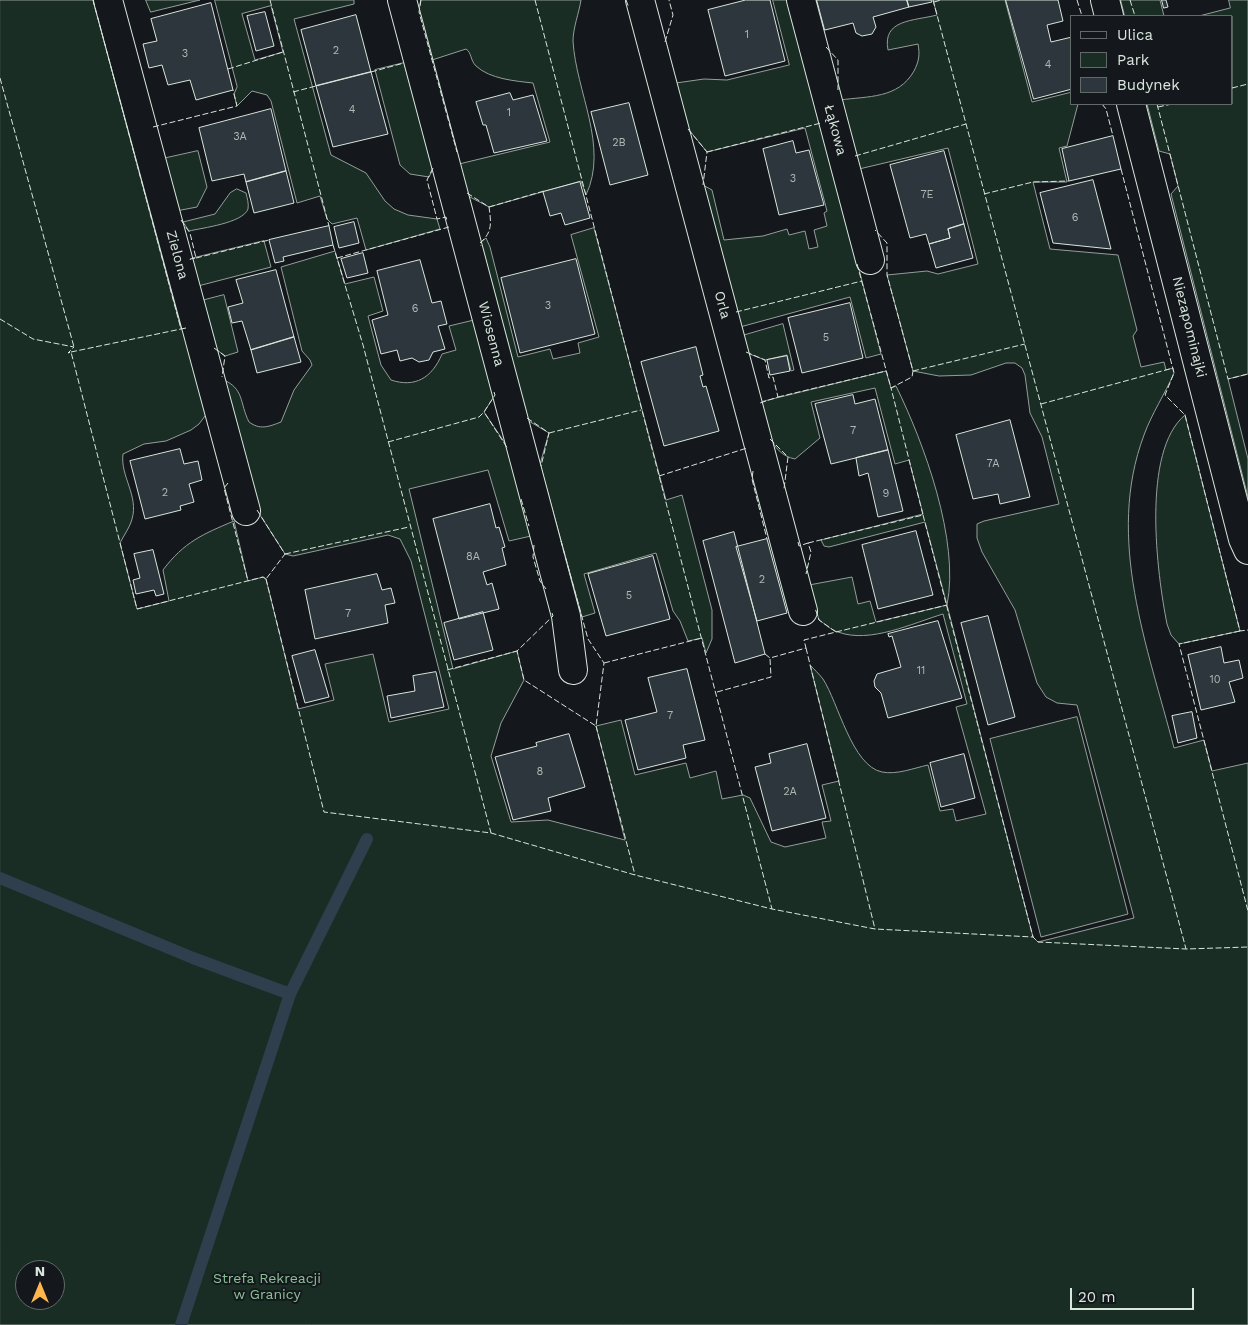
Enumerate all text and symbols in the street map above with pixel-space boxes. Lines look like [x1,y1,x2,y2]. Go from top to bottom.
legend [1070,15,1233,105]
text: Ulica [1117,26,1153,44]
house number: 1 [745,28,749,42]
house number: 2 [333,44,339,58]
house number: 3 [182,47,188,61]
text: Park [1117,51,1149,69]
house number: 4 [1045,58,1051,72]
text: Budynek [1117,76,1180,94]
house number: 4 [349,103,355,117]
street label: Łąkowa [820,103,850,157]
house number: 1 [507,106,511,120]
house number: 3A [233,130,247,144]
house number: 2B [612,136,626,150]
house number: 3 [790,172,796,186]
house number: 7E [920,188,934,202]
house number: 6 [1072,211,1078,225]
street label: Zielona [162,229,192,281]
street label: Niezapominajki [1168,275,1210,379]
street label: Orla [710,289,734,321]
house number: 3 [545,299,551,313]
street label: Wiosenna [474,300,508,368]
house number: 6 [412,302,418,316]
house number: 5 [823,331,829,345]
house number: 7 [850,424,856,438]
house number: 7A [987,457,999,471]
house number: 2 [162,486,168,500]
house number: 9 [883,487,889,501]
house number: 8A [466,550,480,564]
house number: 2 [759,573,765,587]
house number: 5 [626,589,632,603]
house number: 7 [345,607,351,621]
house number: 11 [917,664,925,678]
house number: 10 [1209,673,1221,687]
house number: 7 [667,709,673,723]
house number: 8 [537,765,543,779]
house number: 2A [783,785,797,799]
north arrow [15,1260,65,1310]
text: N [35,1263,45,1279]
park label: Strefa Rekreacji w Granicy [213,1271,321,1304]
scale bar [1073,1278,1197,1310]
text: 20 m [1078,1288,1116,1306]

